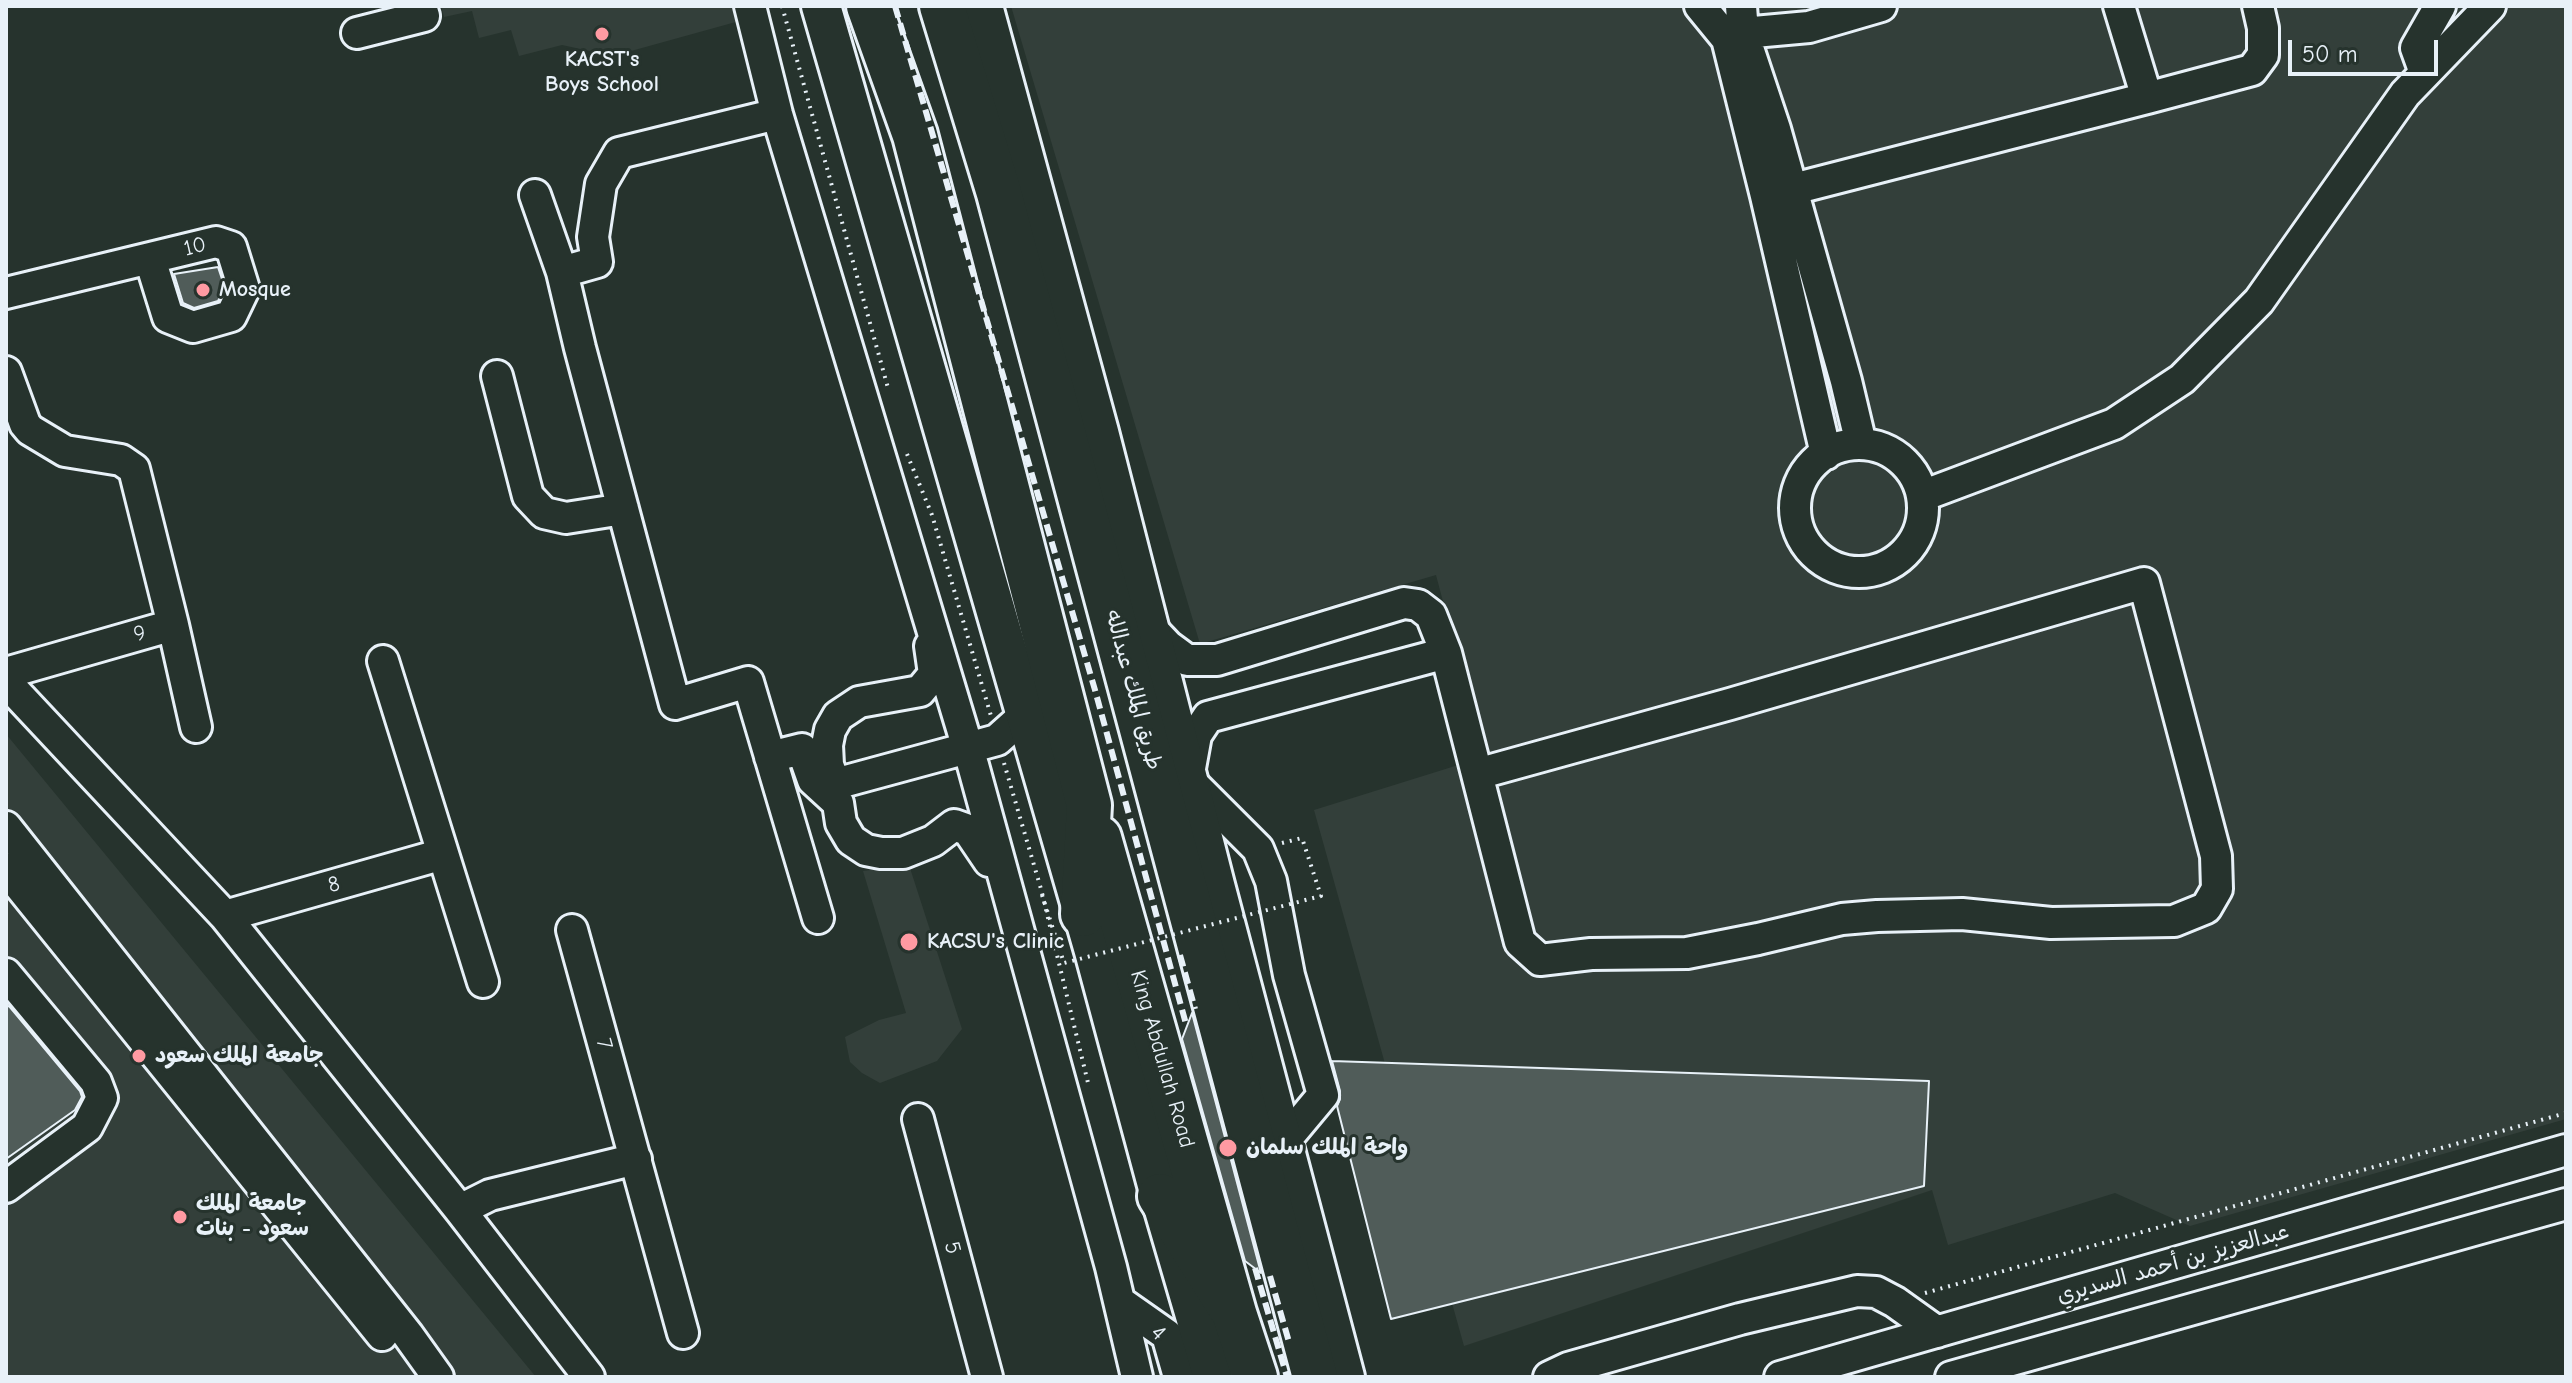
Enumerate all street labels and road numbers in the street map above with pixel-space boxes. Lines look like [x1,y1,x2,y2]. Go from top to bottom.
street label: 10 [181,232,209,262]
street label: طريق الملك عبدالله [1099,607,1167,773]
street label: 9 [131,620,149,648]
street label: 8 [325,871,343,899]
street label: King Abdullah Road [1124,967,1200,1151]
street label: 7 [590,1035,618,1053]
street label: عبدالعزيز بن أحمد السديري [2054,1218,2292,1310]
street label: 5 [938,1239,966,1257]
street label: 4 [1145,1320,1171,1346]

